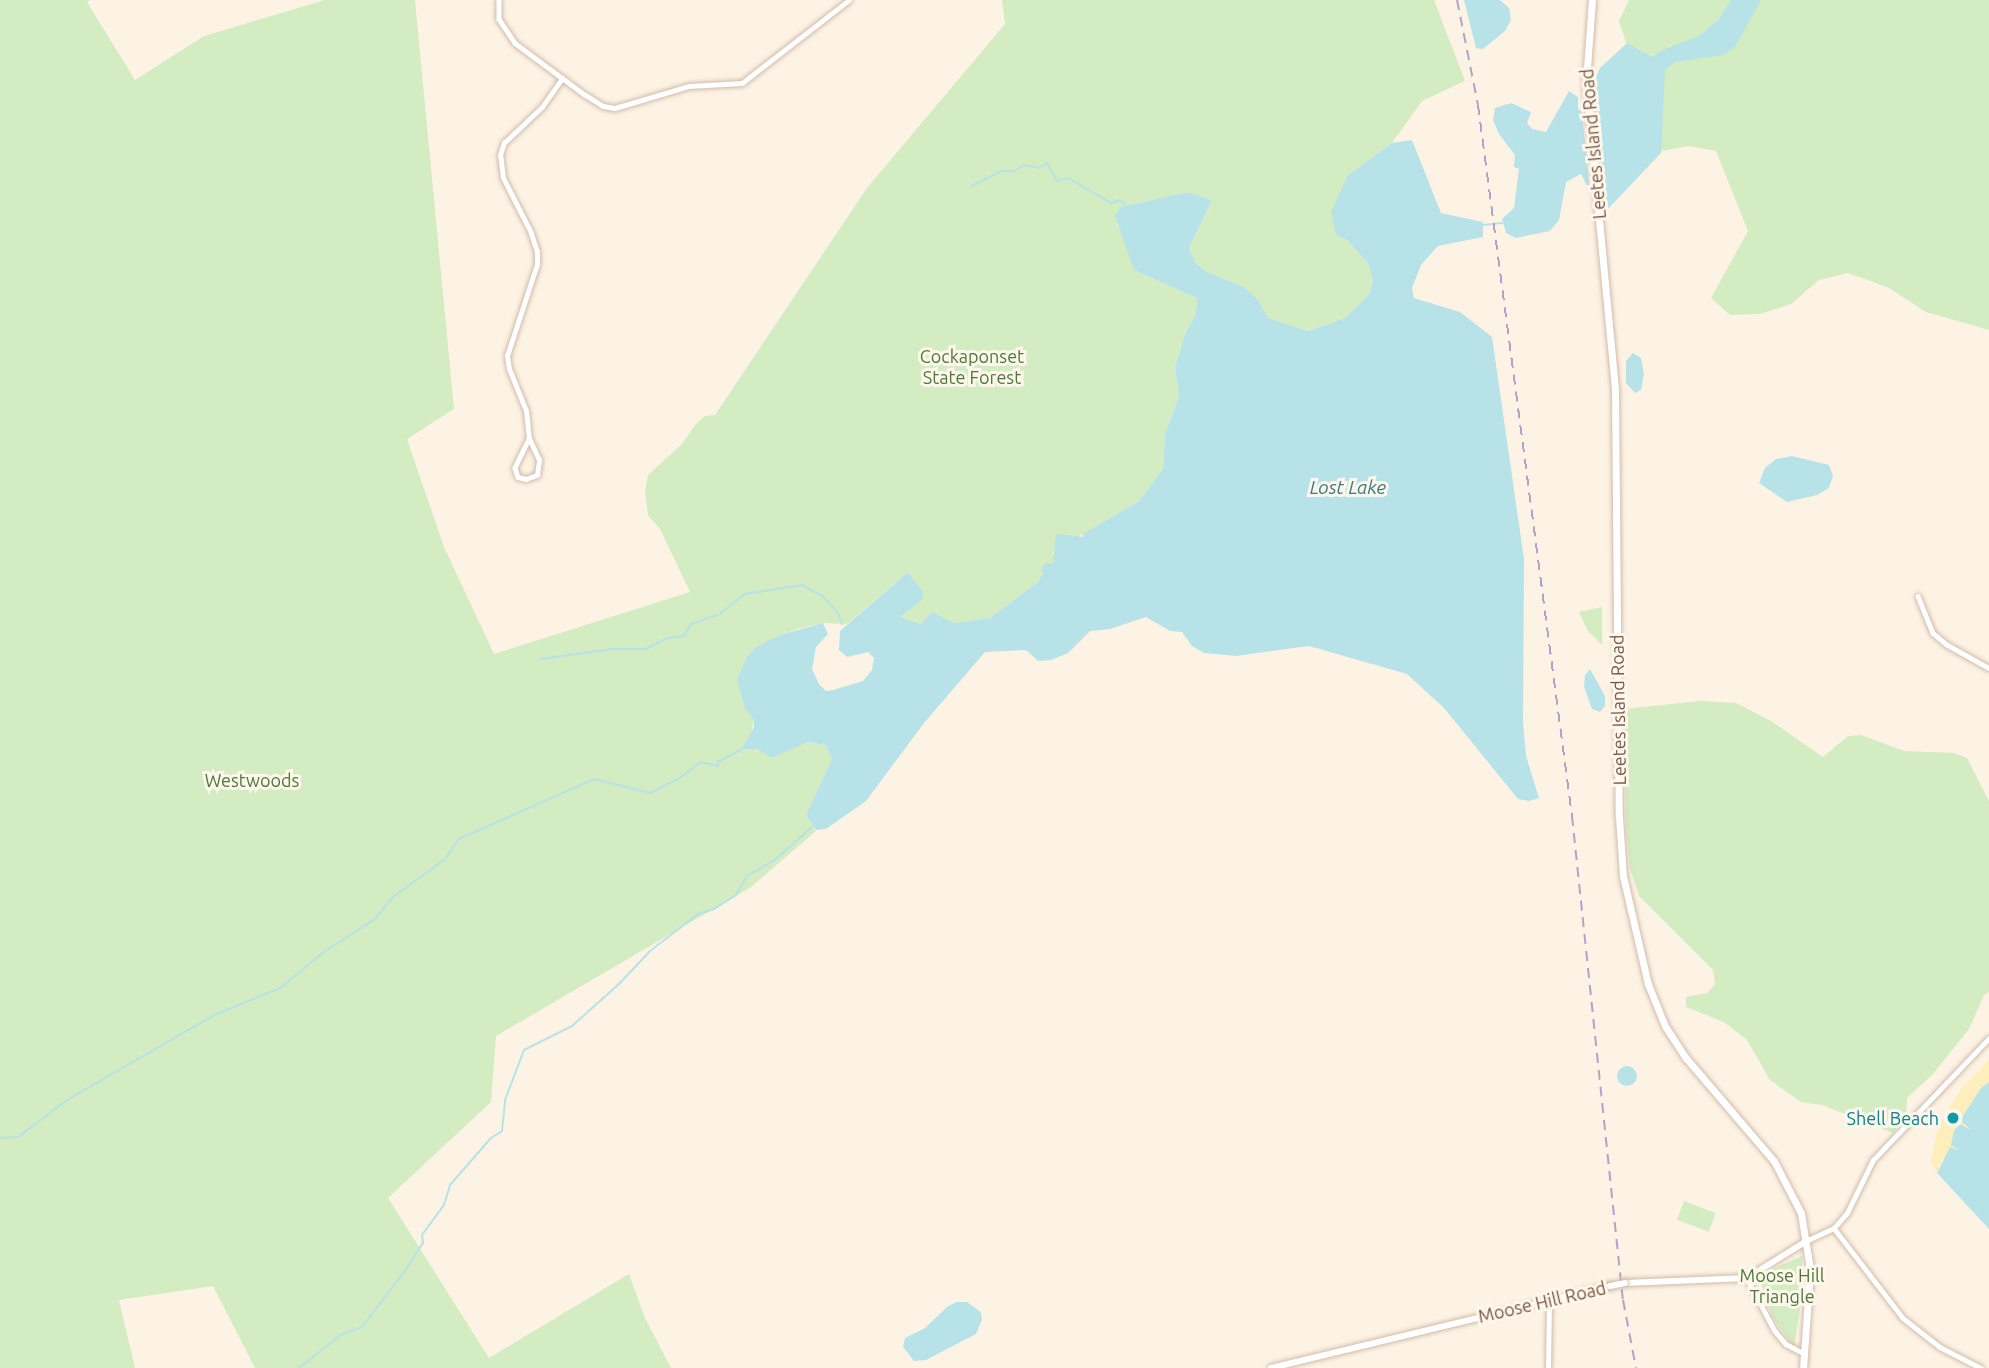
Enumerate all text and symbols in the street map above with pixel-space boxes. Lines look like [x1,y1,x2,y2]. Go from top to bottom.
street label: Leetes Island Road [1576,68,1610,220]
park label: Cockaponset State Forest [920,346,1024,388]
water label: Lost Lake [1310,477,1386,499]
street label: Leetes Island Road [1606,634,1630,786]
park label: Westwoods [205,769,299,791]
place label: Shell Beach [1847,1107,1939,1129]
marker: Shell Beach [1945,1110,1961,1126]
park label: Moose Hill Triangle [1740,1265,1824,1308]
street label: Moose Hill Road [1476,1277,1608,1327]

